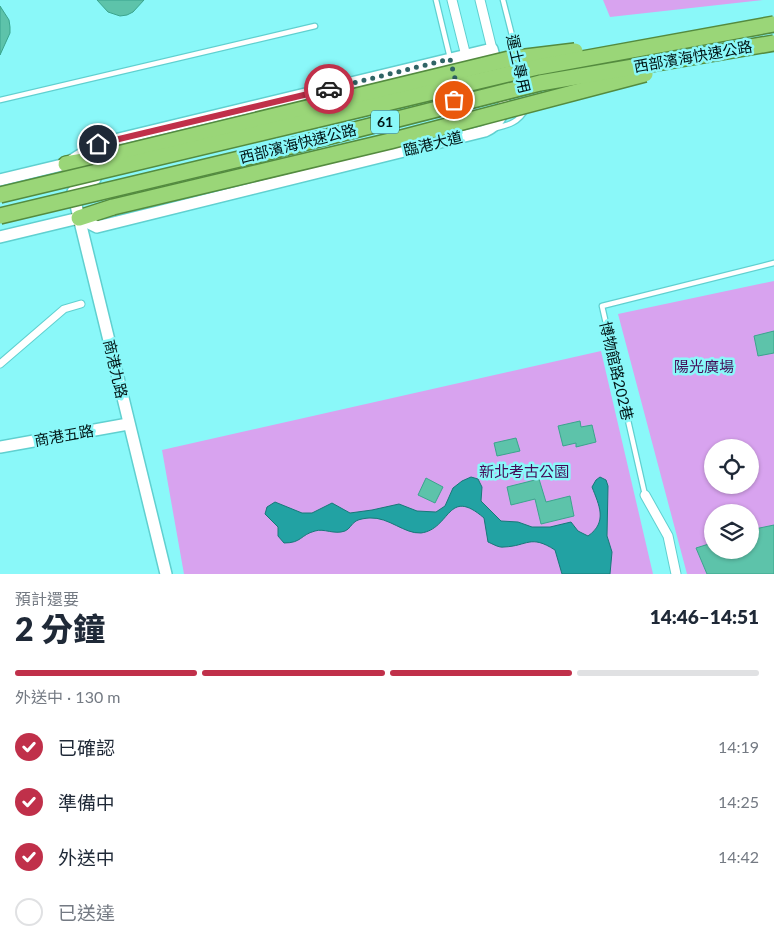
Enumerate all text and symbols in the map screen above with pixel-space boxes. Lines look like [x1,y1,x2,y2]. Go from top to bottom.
street label: 運土專用 [503,33,534,95]
street label: 西部濱海快速公路 [632,37,753,75]
courier [304,64,354,114]
icon: car [315,75,343,103]
pin [433,79,475,121]
icon: bag [440,86,468,114]
road number: 61 [371,110,399,134]
street label: 西部濱海快速公路 [237,120,358,166]
pin [77,123,119,165]
street label: 臨港大道 [401,127,464,159]
icon: home [84,130,112,158]
street label: 博物館路202巷 [597,319,637,422]
street label: 商港九路 [100,338,131,400]
park label: 陽光廣場 [674,357,734,375]
street label: 商港五路 [33,421,95,449]
map controls [704,439,759,559]
button: locate [704,439,759,494]
park label: 新北考古公園 [479,462,569,480]
button: layers [704,504,759,559]
text: 預計還要 [15,589,79,608]
text: 14:46–14:51 [650,605,759,628]
text: 2 分鐘 [15,609,105,648]
text: 外送中 · 130 m [15,687,120,706]
icon: check [15,733,43,761]
text: 已確認 [58,736,115,759]
text: 14:19 [718,737,759,756]
icon: check [15,788,43,816]
text: 準備中 [58,791,115,814]
text: 14:25 [718,792,759,811]
icon: check [15,843,43,871]
text: 外送中 [58,846,115,869]
text: 14:42 [718,847,759,866]
text: 已送達 [58,901,115,924]

